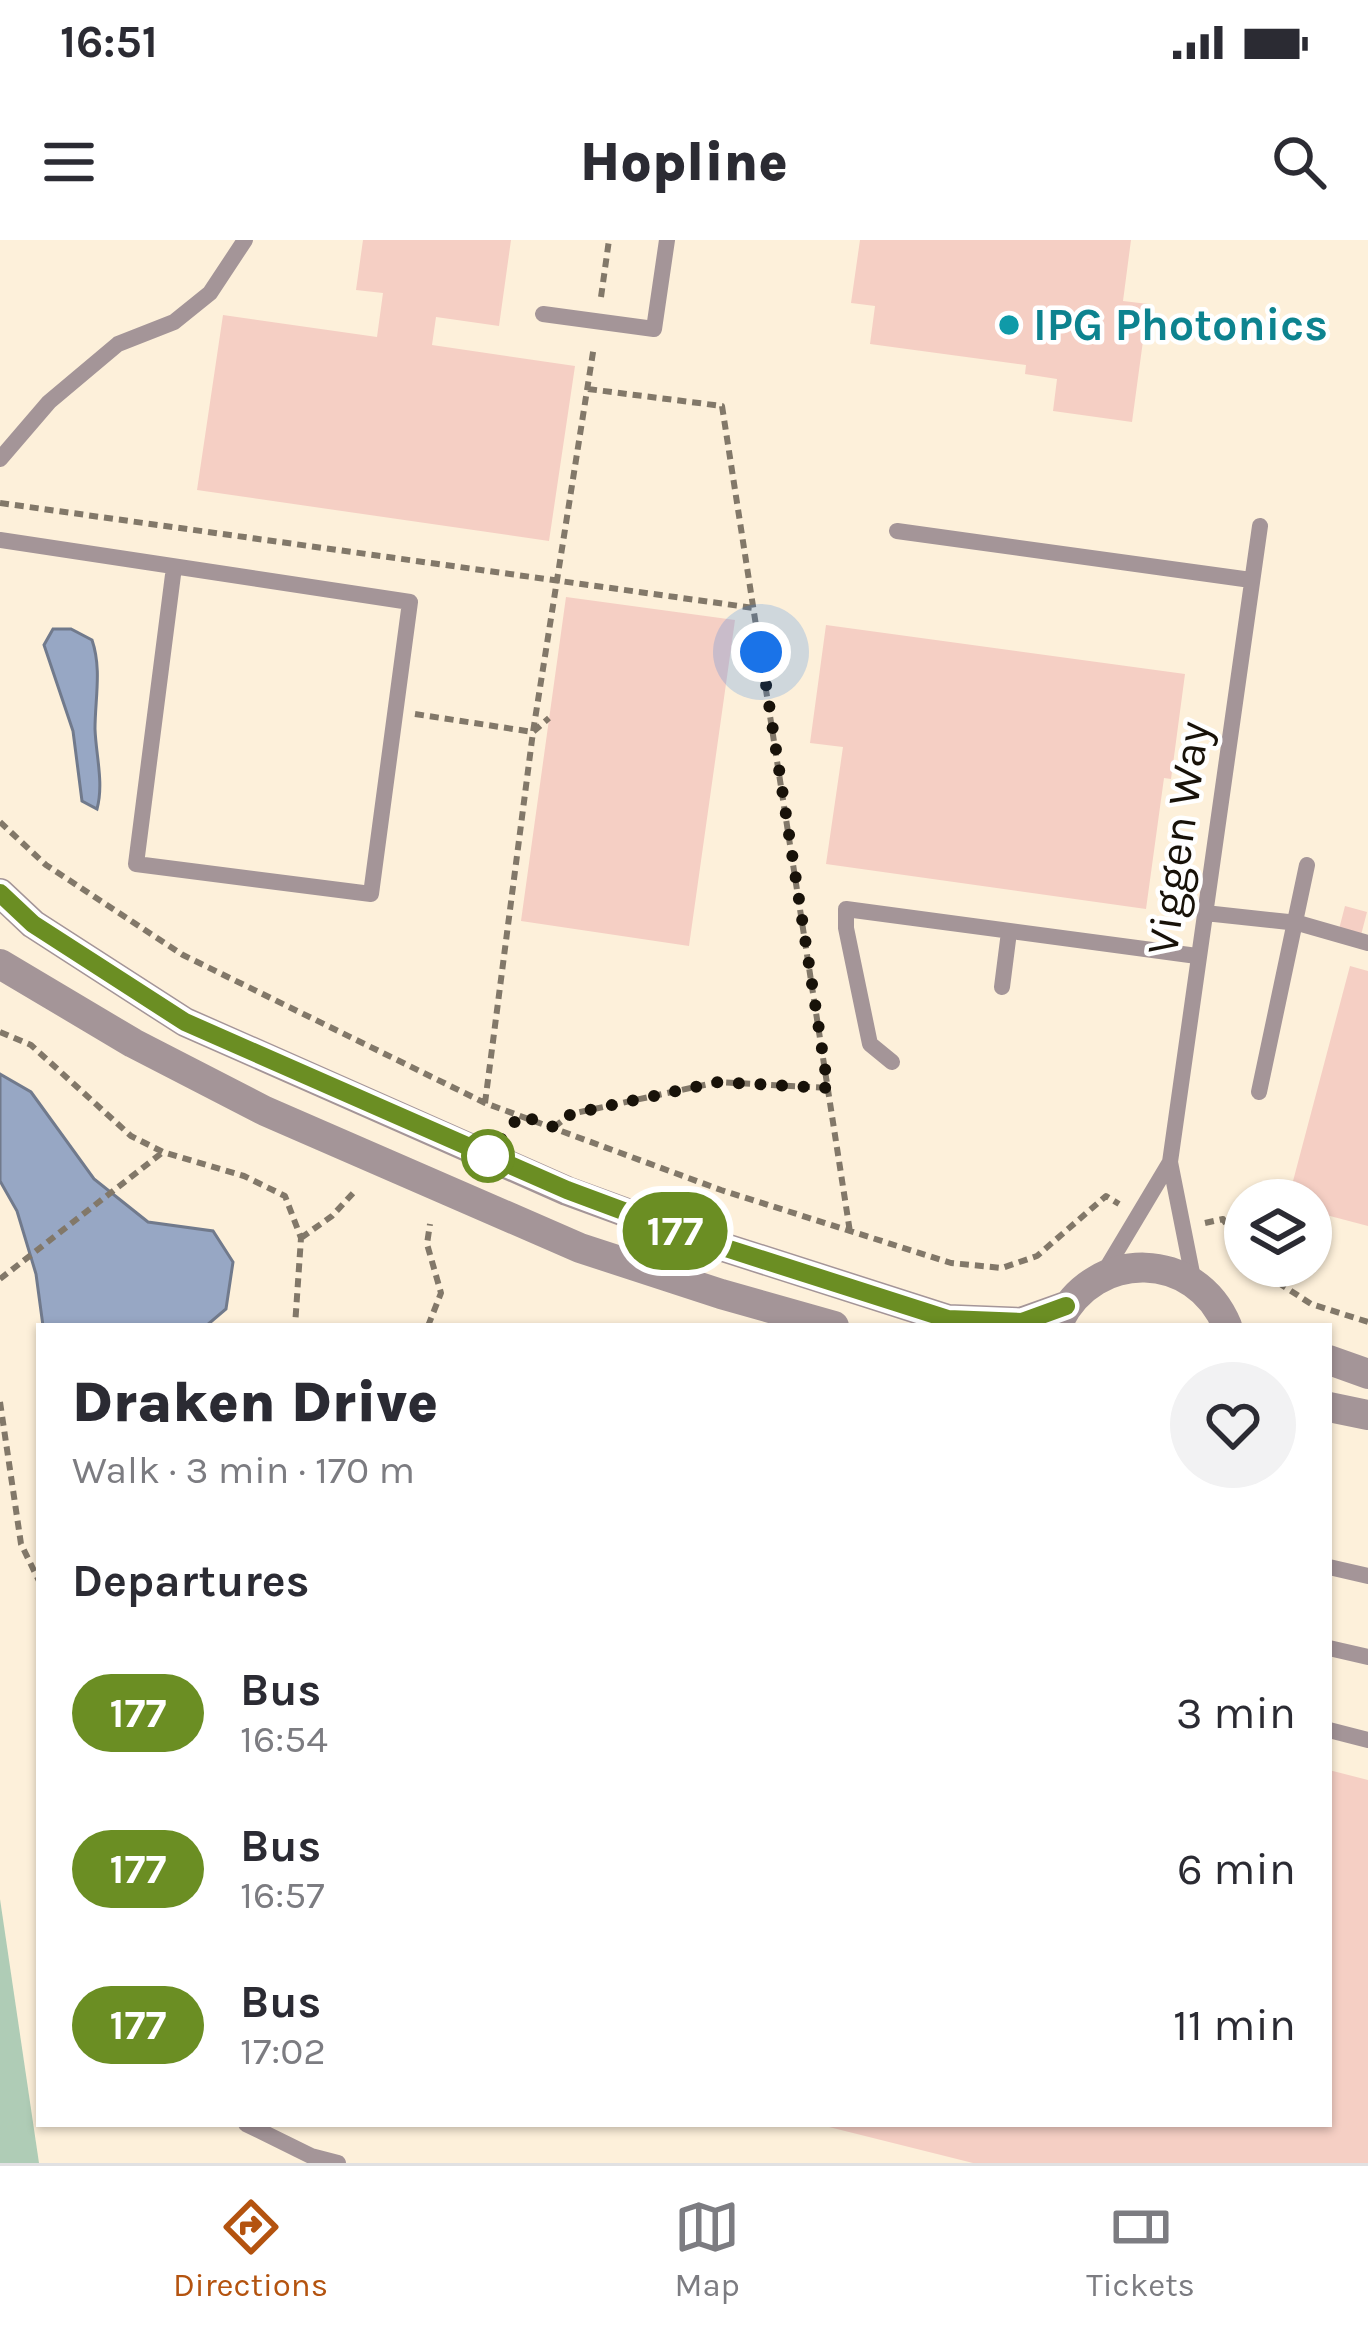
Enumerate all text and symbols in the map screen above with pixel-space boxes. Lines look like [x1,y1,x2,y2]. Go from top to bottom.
text: 16:51 [60,16,158,68]
icon: menu [36,129,102,195]
icon: search [1266,129,1332,195]
text: Hopline [580,130,788,194]
place label: IPG Photonics [1033,299,1328,351]
marker: IPG Photonics [996,312,1022,338]
your location [731,622,791,682]
street label: Viggen Way [1136,718,1221,958]
unlabelled marker [463,1131,513,1181]
map controls [1224,1179,1332,1287]
button: layers [1224,1179,1332,1287]
line badge: 177 [606,1192,744,1270]
text: 177 [647,1206,703,1256]
button: heart [1170,1362,1296,1488]
text: Draken Drive [72,1369,438,1435]
text: Walk · 3 min · 170 m [72,1447,415,1493]
text: Departures [72,1555,309,1607]
text: Bus [240,1664,321,1716]
text: 3 min [1176,1687,1296,1739]
text: 177 [110,1688,166,1738]
text: 16:54 [240,1716,328,1762]
text: Bus [240,1820,321,1872]
text: 6 min [1177,1843,1296,1895]
text: 177 [110,1844,166,1894]
text: 16:57 [240,1872,325,1918]
text: Bus [240,1976,321,2028]
text: 11 min [1173,1999,1296,2051]
text: 177 [110,2000,166,2050]
text: 17:02 [240,2028,326,2074]
tab: Directions [173,2194,328,2304]
tab: Map [674,2194,740,2304]
tab: Tickets [1086,2194,1195,2304]

